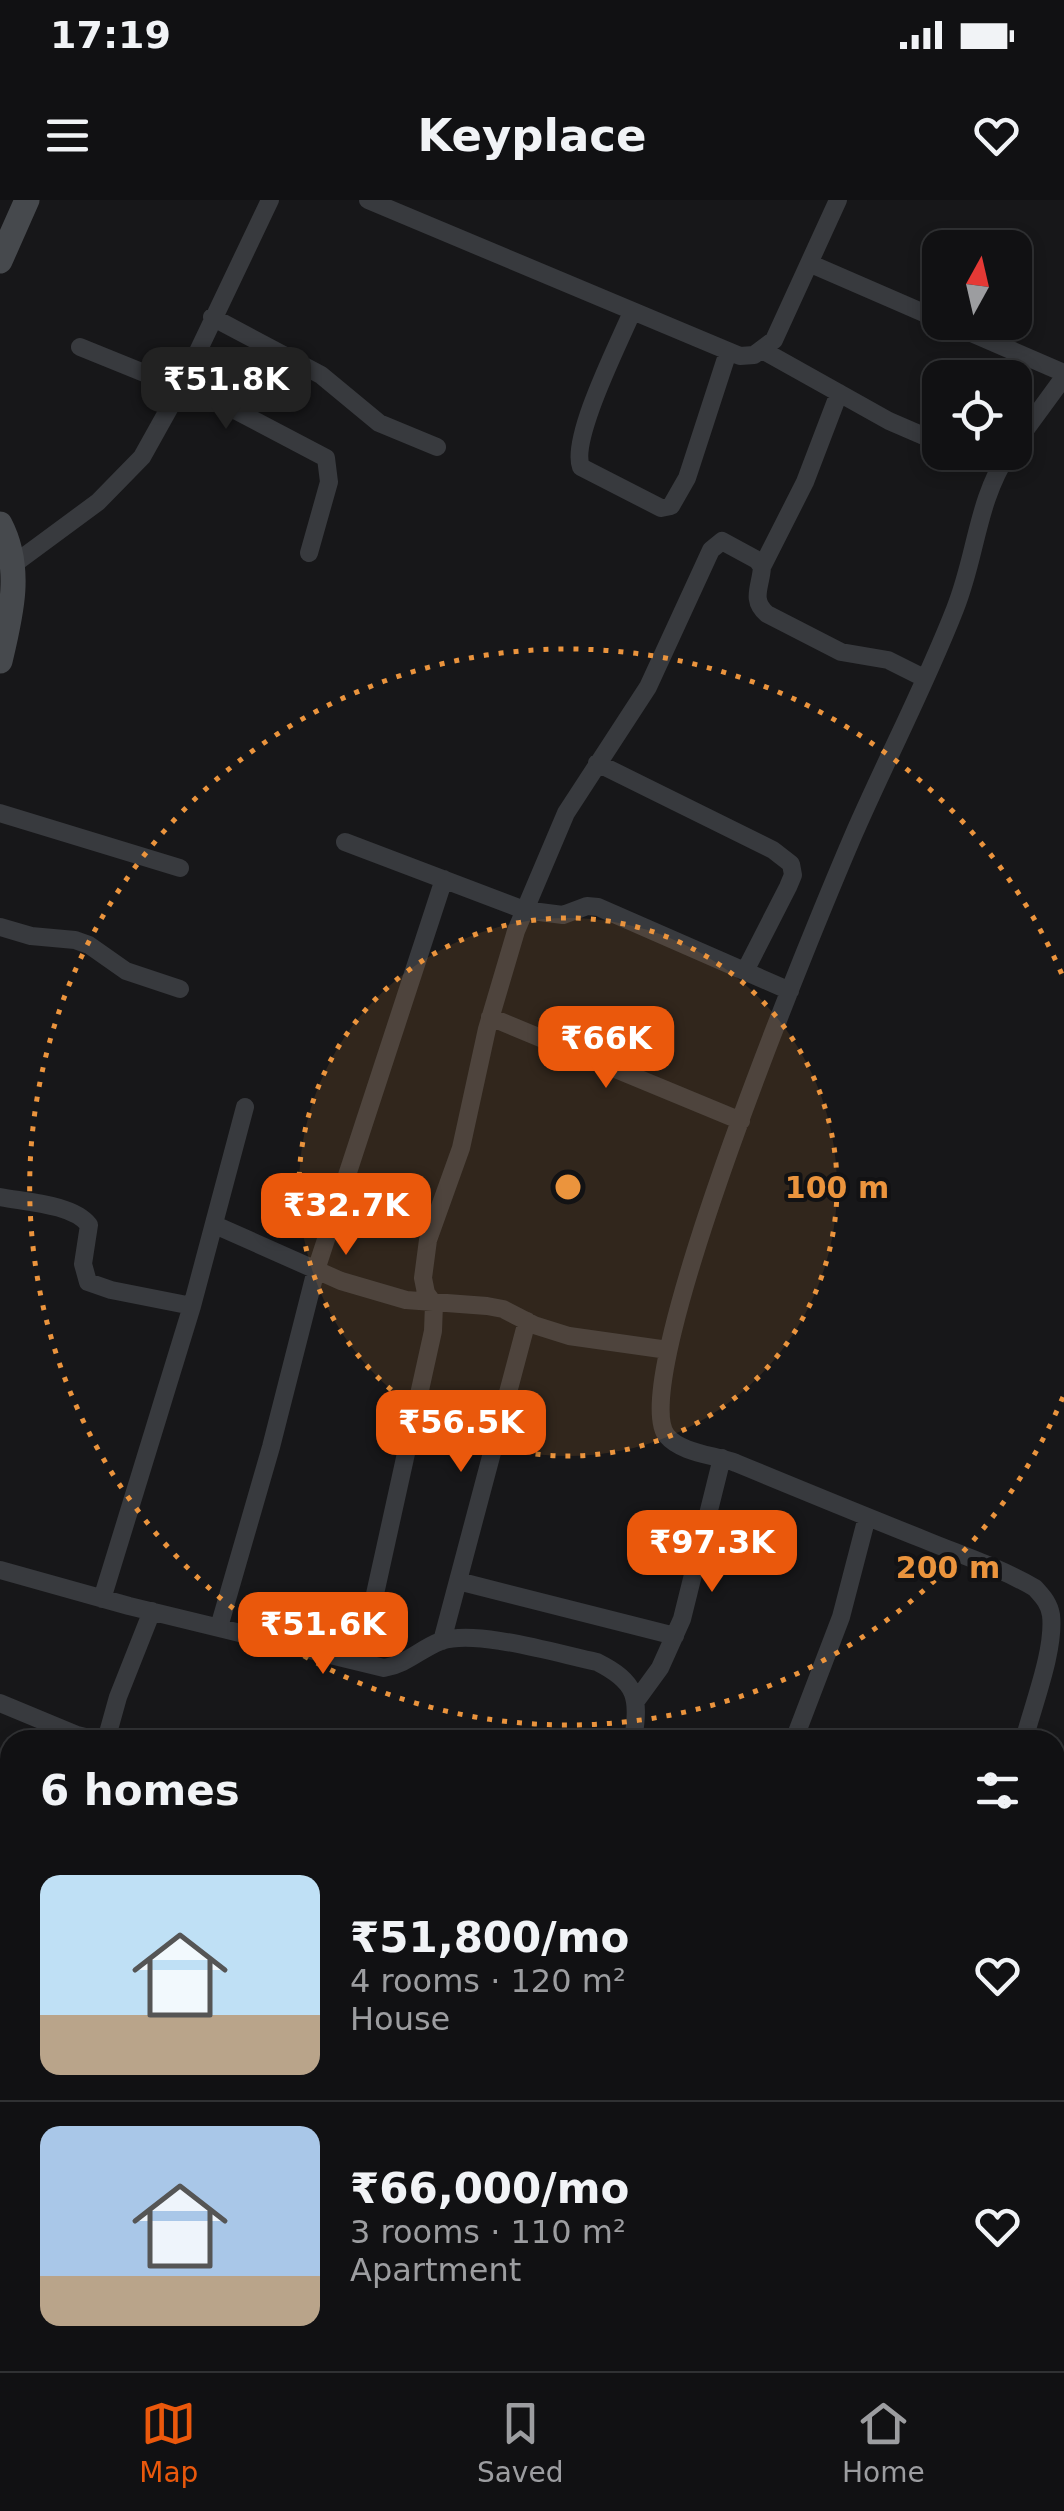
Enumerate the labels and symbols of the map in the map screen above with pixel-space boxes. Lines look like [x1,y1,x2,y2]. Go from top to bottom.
north arrow [922,230,1032,340]
pin: ₹51.8K [145,347,307,432]
pin: ₹66K [547,1006,665,1091]
centre of rings [550,1169,586,1205]
text: 100 m [785,1170,889,1205]
pin: ₹32.7K [265,1173,427,1258]
pin: ₹56.5K [380,1390,542,1475]
pin: ₹97.3K [631,1510,793,1595]
text: 200 m [896,1550,1000,1585]
pin: ₹51.6K [242,1592,404,1677]

